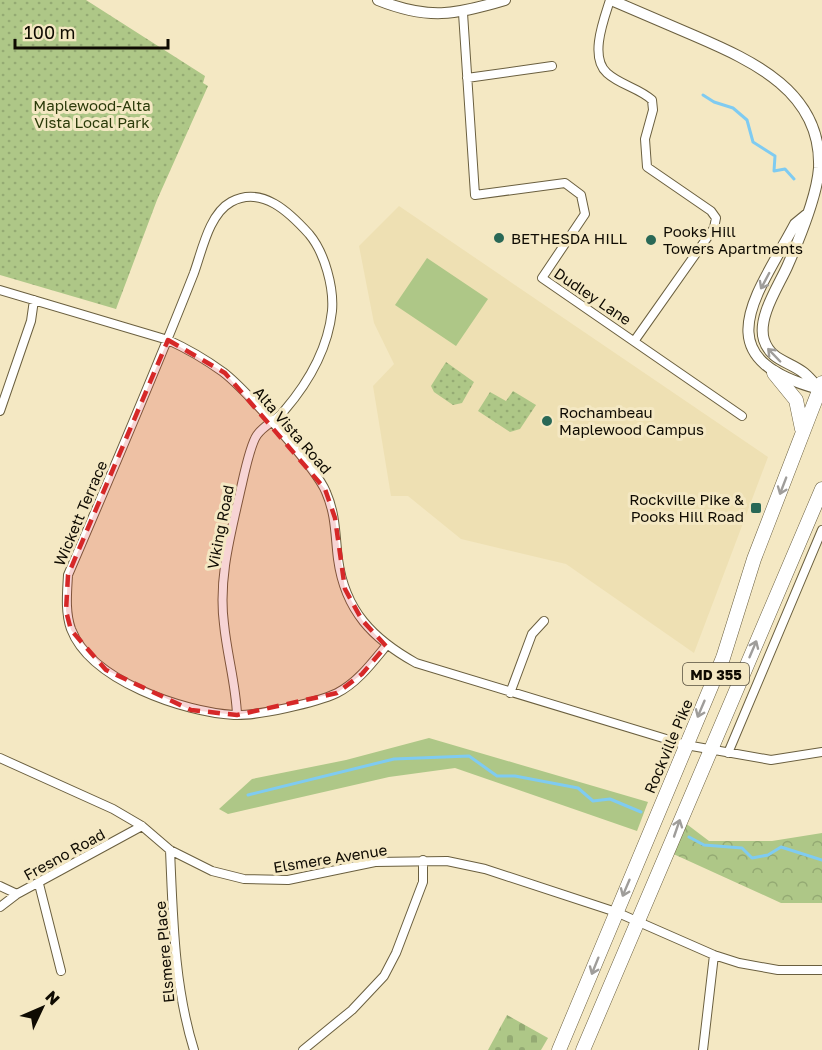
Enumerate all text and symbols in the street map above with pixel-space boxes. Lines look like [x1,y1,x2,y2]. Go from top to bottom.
scale bar [15,12,168,50]
text: 100 m [24,21,75,43]
park label: Maplewood-Alta Vista Local Park [33,96,151,131]
place label: Pooks Hill Towers Apartments [663,222,803,257]
place label: BETHESDA HILL [511,229,627,247]
marker: BETHESDA HILL [492,231,506,245]
marker: Pooks Hill Towers Apartments [644,233,658,247]
street label: Dudley Lane [551,264,635,329]
one-way arrow [758,272,770,290]
one-way arrow [767,347,782,362]
street label: Alta Vista Road [250,383,336,477]
place label: Rochambeau Maplewood Campus [559,403,704,438]
marker: Rochambeau Maplewood Campus [540,414,554,428]
street label: Wickett Terrace [50,457,110,568]
one-way arrow [776,476,787,495]
street label: Viking Road [203,483,237,571]
place label: Rockville Pike & Pooks Hill Road [629,490,744,525]
marker: Rockville Pike & Pooks Hill Road [749,501,763,515]
one-way arrow [748,640,759,658]
road number: MD 355 [683,663,749,685]
street label: Rockville Pike [640,696,696,796]
one-way arrow [695,699,707,717]
one-way arrow [673,819,684,838]
street label: Fresno Road [20,824,108,884]
street label: Elsmere Avenue [272,840,388,876]
one-way arrow [620,879,631,897]
street label: Elsmere Place [151,900,177,1004]
one-way arrow [589,956,600,975]
north arrow [12,978,72,1038]
text: N [41,986,64,1009]

